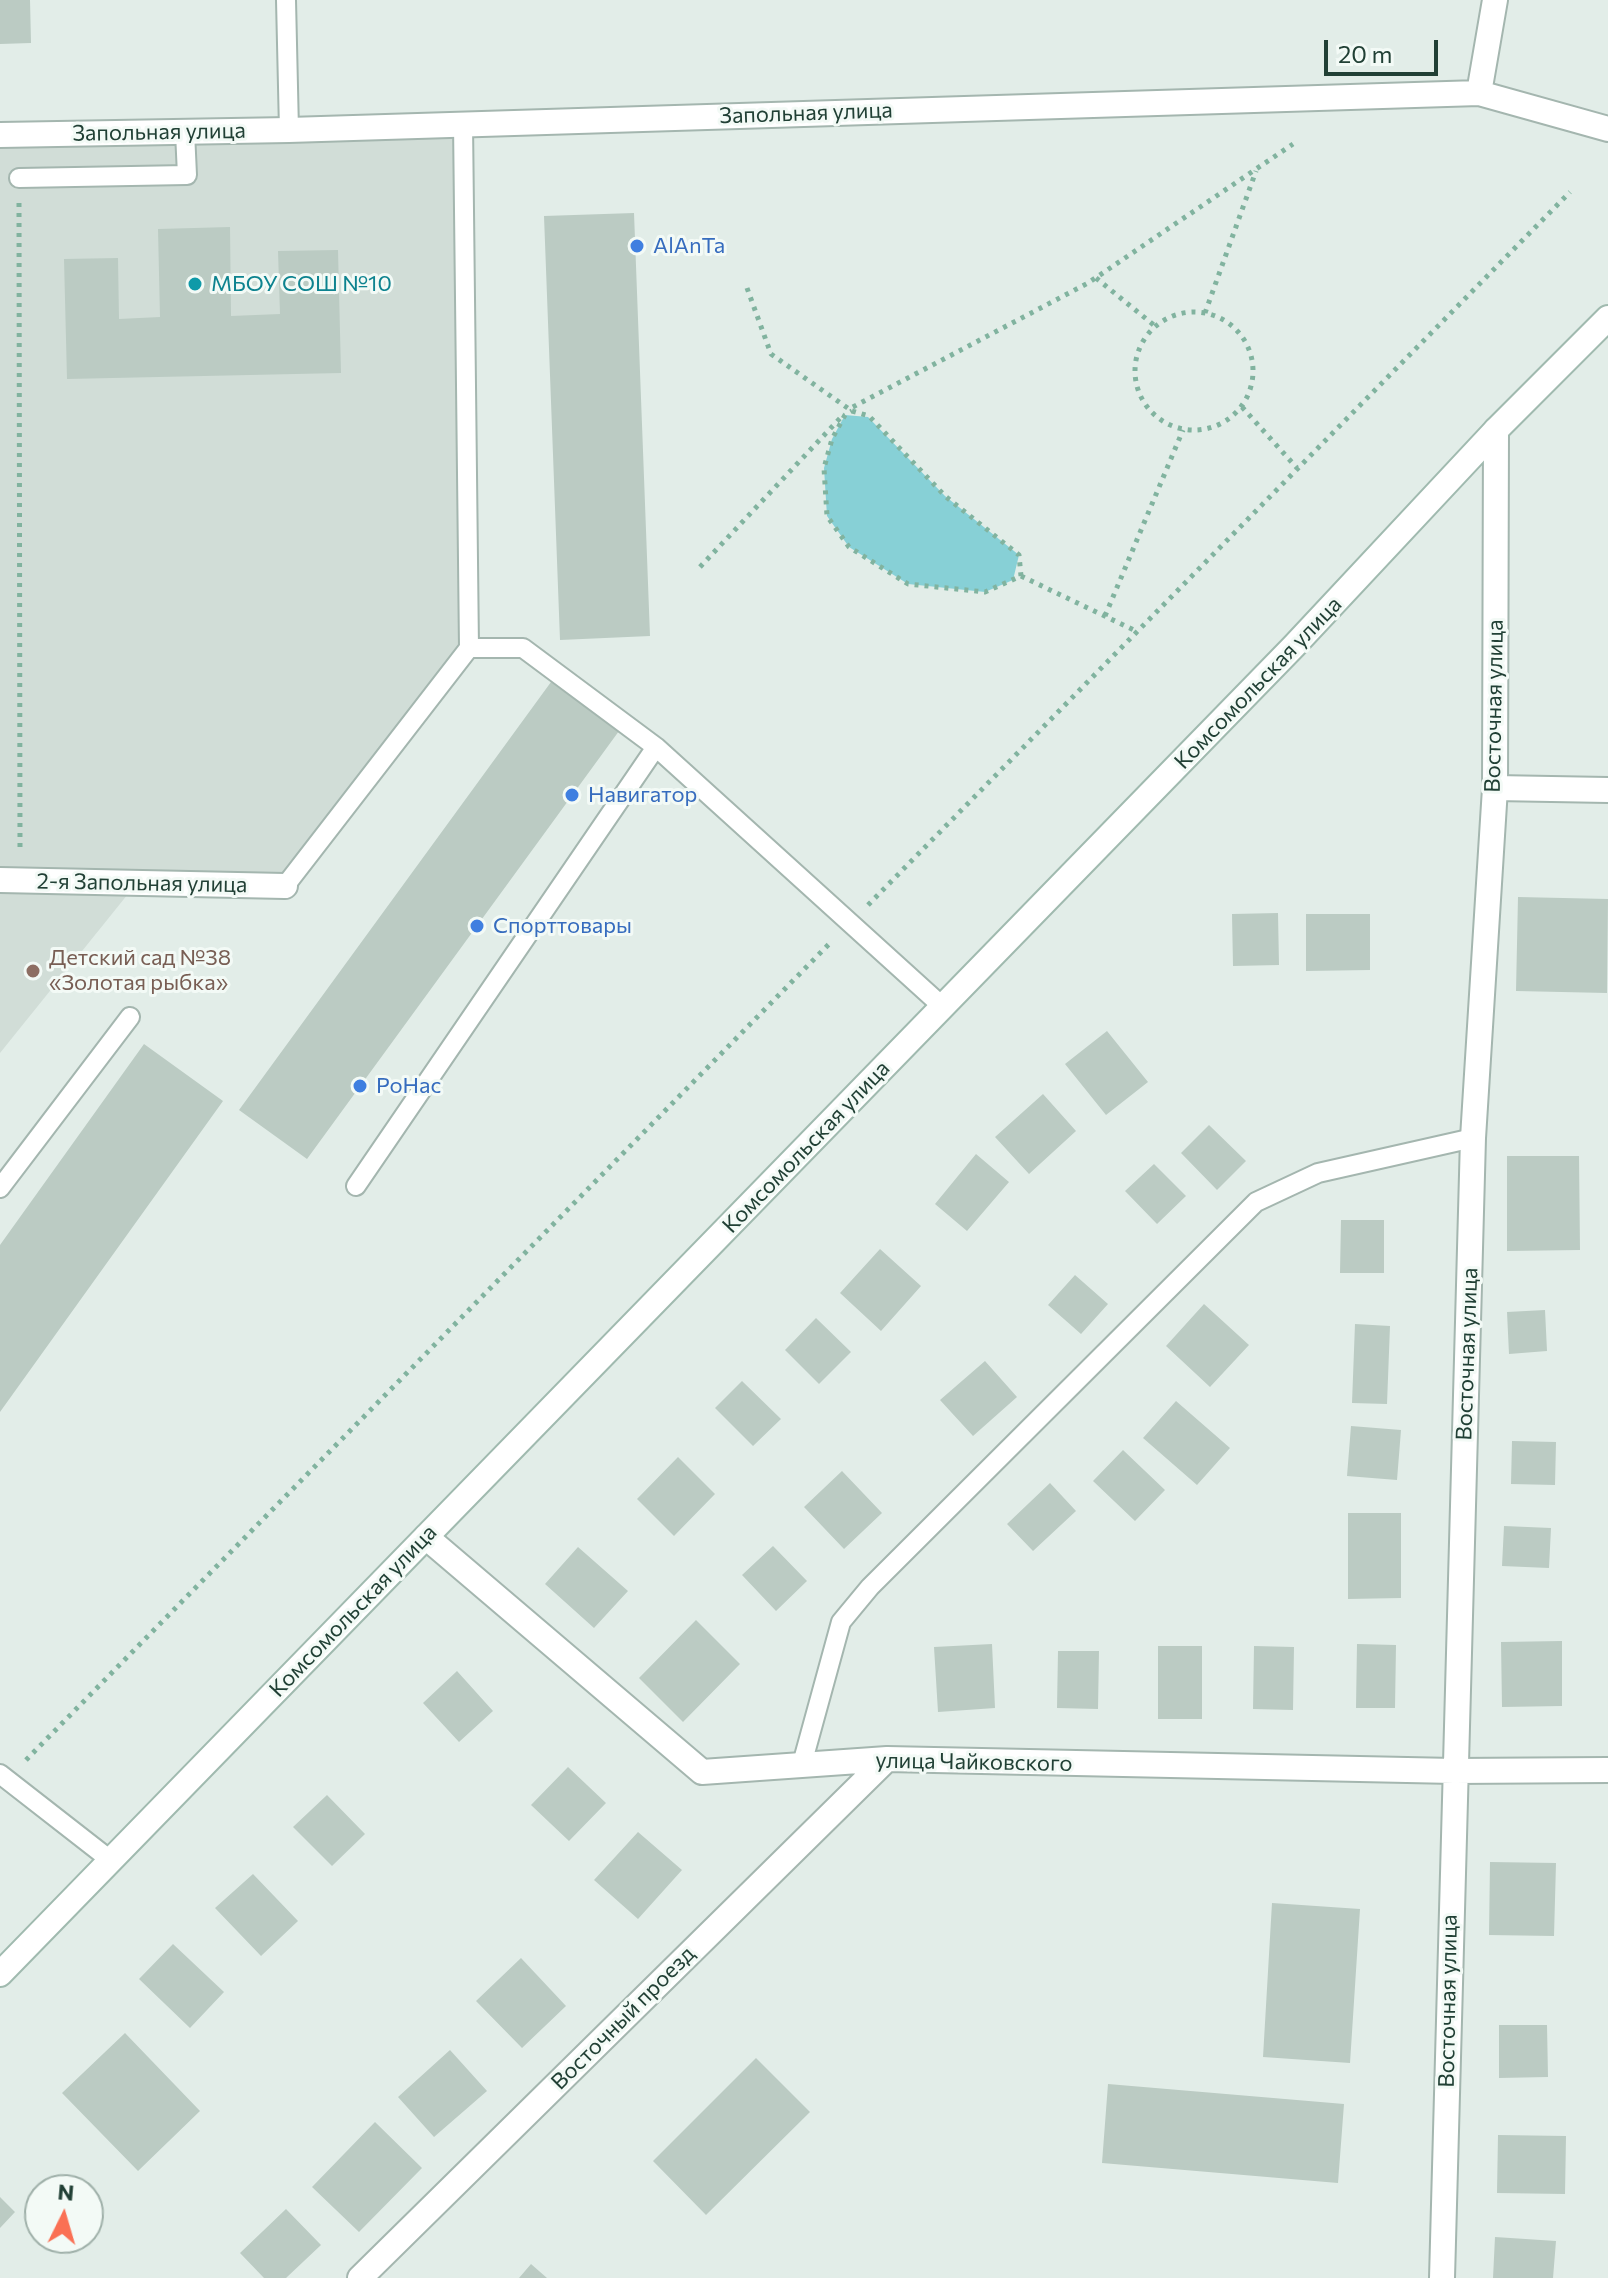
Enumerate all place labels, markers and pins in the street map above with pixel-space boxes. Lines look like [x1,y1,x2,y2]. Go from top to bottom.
place label: AlAnTa [653,233,725,259]
marker: AlAnTa [628,237,646,255]
place label: МБОУ СОШ №10 [211,271,392,297]
marker: МБОУ СОШ №10 [186,275,204,293]
place label: Навигатор [588,782,697,808]
marker: Навигатор [563,786,581,804]
place label: Спорттовары [493,913,632,939]
marker: Спорттовары [468,917,486,935]
place label: Детский сад №38 «Золотая рыбка» [49,945,231,996]
marker: Детский сад №38 «Золотая рыбка» [24,962,42,980]
place label: РоНас [376,1073,441,1099]
marker: РоНас [351,1077,369,1095]

